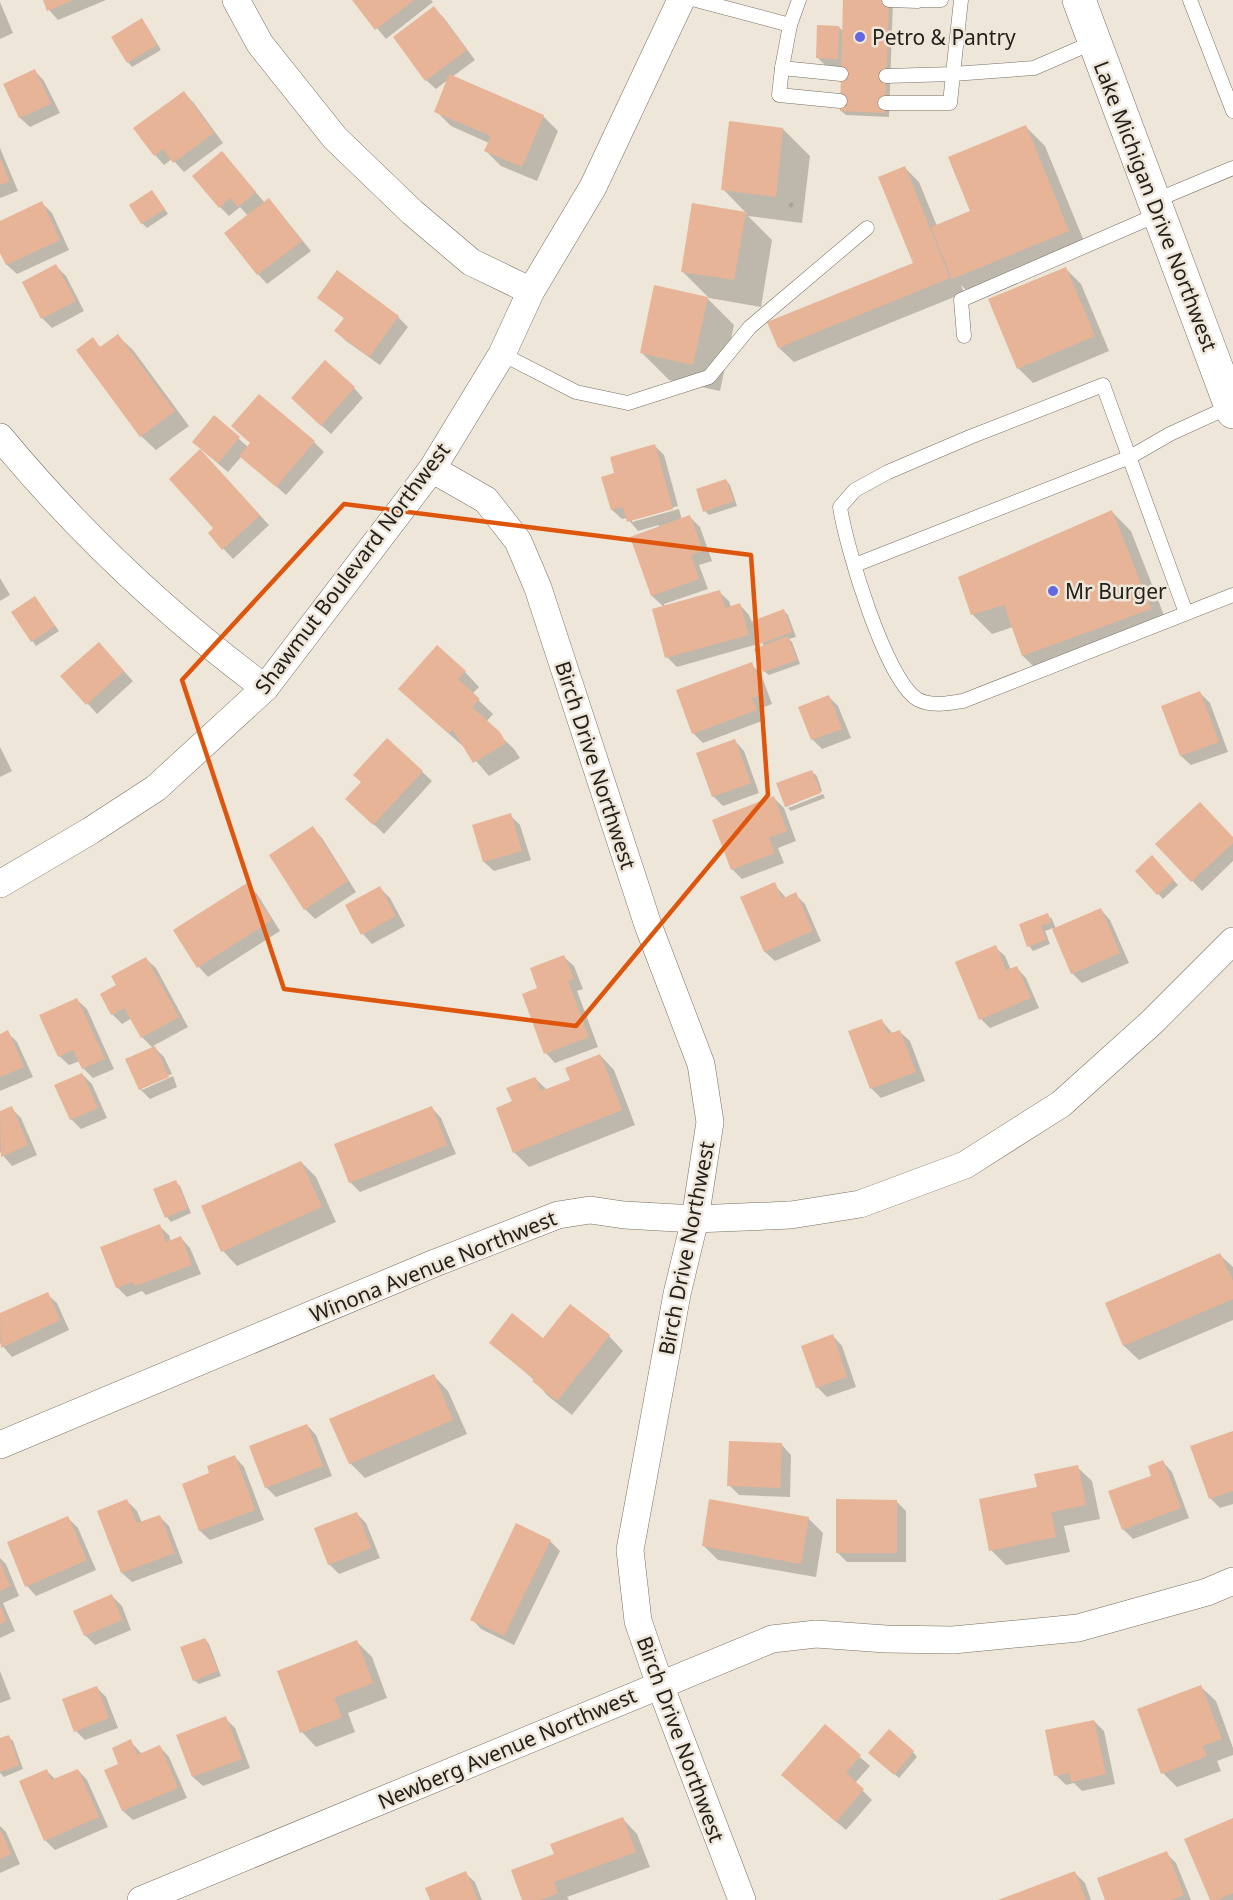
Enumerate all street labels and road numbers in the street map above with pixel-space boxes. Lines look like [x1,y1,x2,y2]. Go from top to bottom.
street label: Lake Michigan Drive Northwest [1088,57,1225,355]
street label: Shawmut Boulevard Northwest [248,436,456,699]
street label: Birch Drive Northwest [549,657,643,873]
street label: Birch Drive Northwest [652,1138,721,1357]
street label: Winona Avenue Northwest [305,1203,561,1328]
street label: Birch Drive Northwest [631,1632,731,1846]
street label: Newberg Avenue Northwest [373,1681,641,1815]

